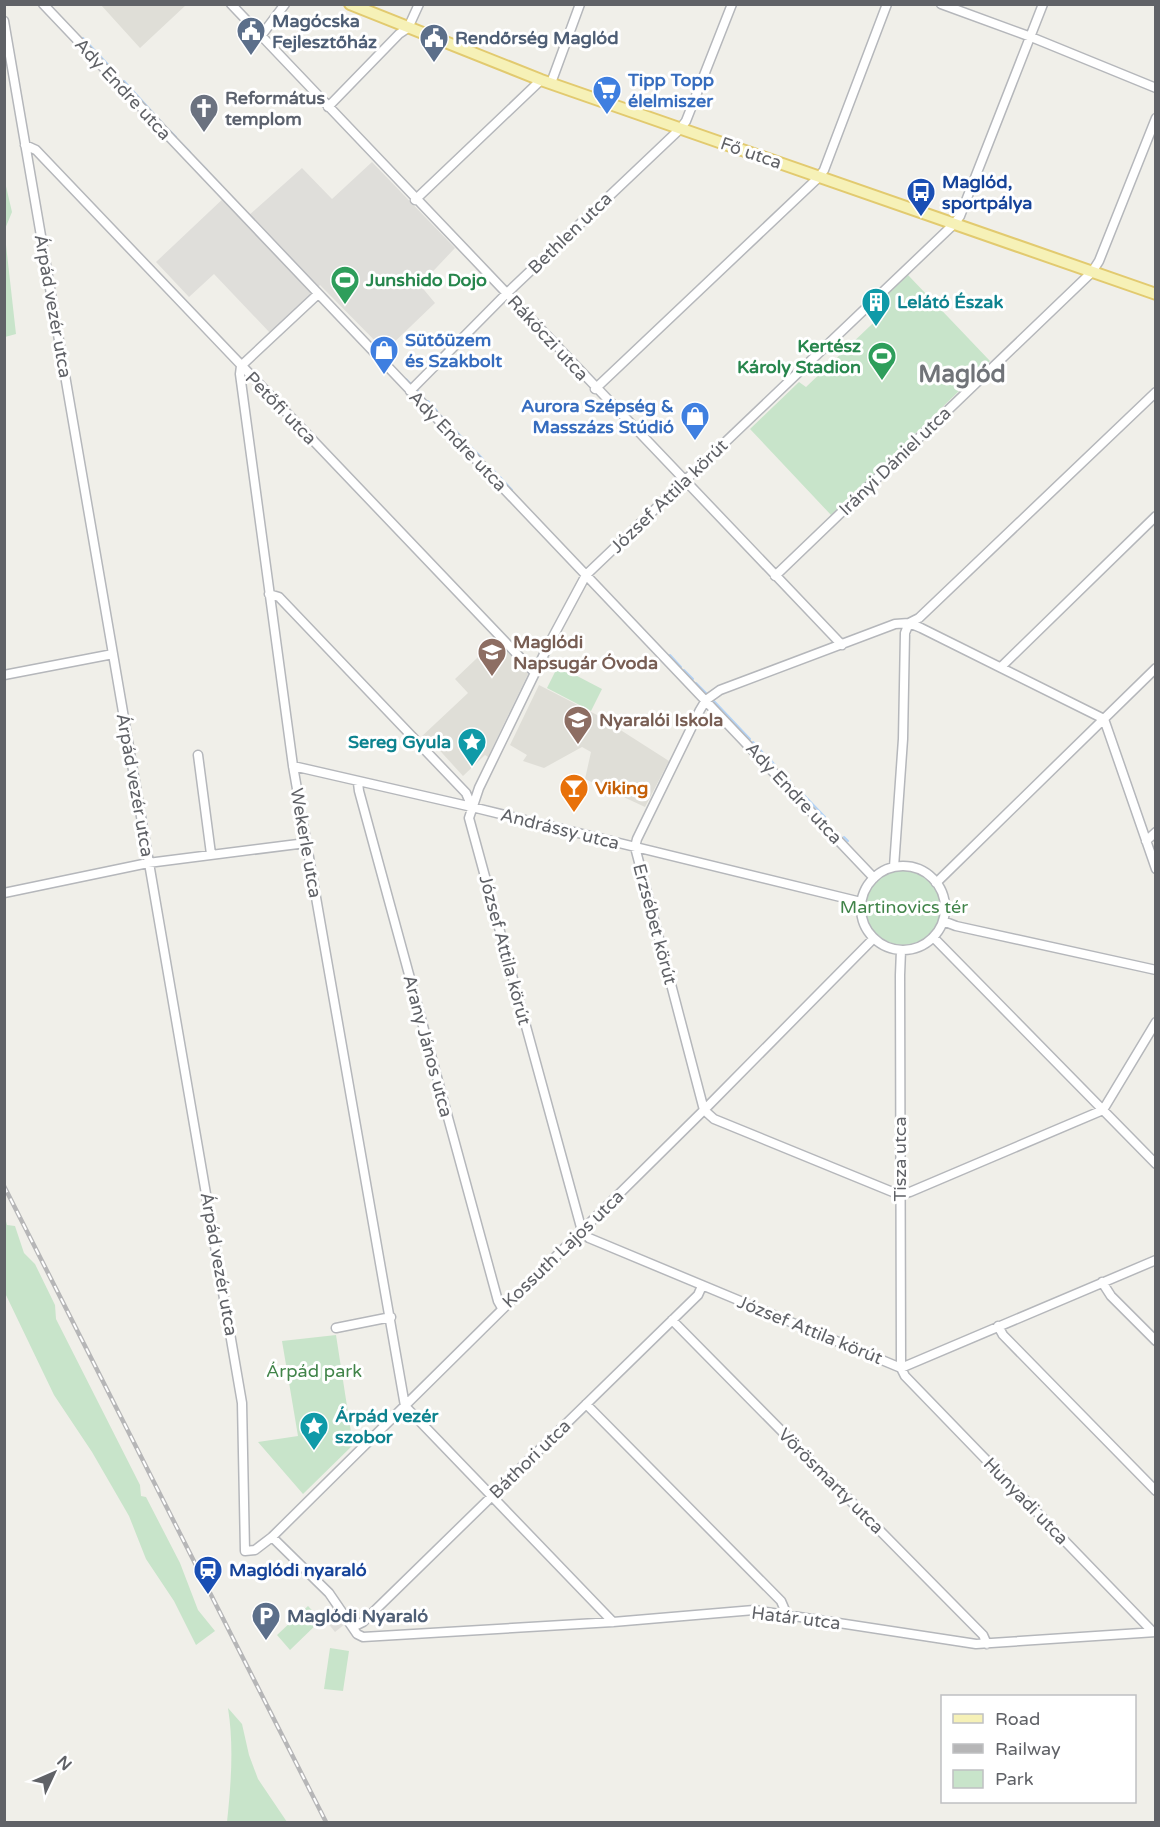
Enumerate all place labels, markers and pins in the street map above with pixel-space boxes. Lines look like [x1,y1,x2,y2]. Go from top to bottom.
place label: Magócska Fejlesztőház [272,10,377,53]
public building icon: Magócska Fejlesztőház [235,15,267,57]
public building icon: Rendőrség Maglód [418,22,450,64]
place label: Rendőrség Maglód [455,27,619,49]
place label: Tipp Topp élelmiszer [627,69,714,112]
supermarket icon: Tipp Topp élelmiszer [591,74,623,116]
place label: Református templom [225,87,325,130]
church icon: Református templom [188,92,220,134]
place label: Maglód, sportpálya [942,171,1032,214]
bus stop icon: Maglód, sportpálya [905,176,937,218]
sports icon: Junshido Dojo [329,264,361,306]
place label: Junshido Dojo [365,269,487,291]
building icon: Lelátó Észak [860,286,892,328]
place label: Lelátó Észak [897,291,1003,313]
place label: Sütőüzem és Szakbolt [405,329,502,372]
shop icon: Sütőüzem és Szakbolt [368,334,400,376]
place label: Kertész Károly Stadion [737,335,861,378]
sports icon: Kertész Károly Stadion [866,340,898,382]
place label: Aurora Szépség & Masszázs Stúdió [521,395,674,438]
shop icon: Aurora Szépség & Masszázs Stúdió [679,400,711,442]
place label: Maglódi Napsugár Óvoda [513,631,658,674]
school or university icon: Maglódi Napsugár Óvoda [476,636,508,678]
school or university icon: Nyaralói Iskola [562,704,594,746]
place label: Nyaralói Iskola [599,709,723,731]
place icon: Sereg Gyula [456,726,488,768]
place label: Sereg Gyula [348,731,451,753]
bar icon: Viking [558,772,590,814]
place label: Viking [595,777,648,799]
place label: Árpád vezér szobor [335,1405,439,1448]
place icon: Árpád vezér szobor [298,1410,330,1452]
station icon: Maglódi nyaraló [192,1554,224,1596]
place label: Maglódi nyaraló [229,1559,367,1581]
parking icon: Maglódi Nyaraló [250,1600,282,1642]
place label: Maglódi Nyaraló [287,1605,428,1627]

